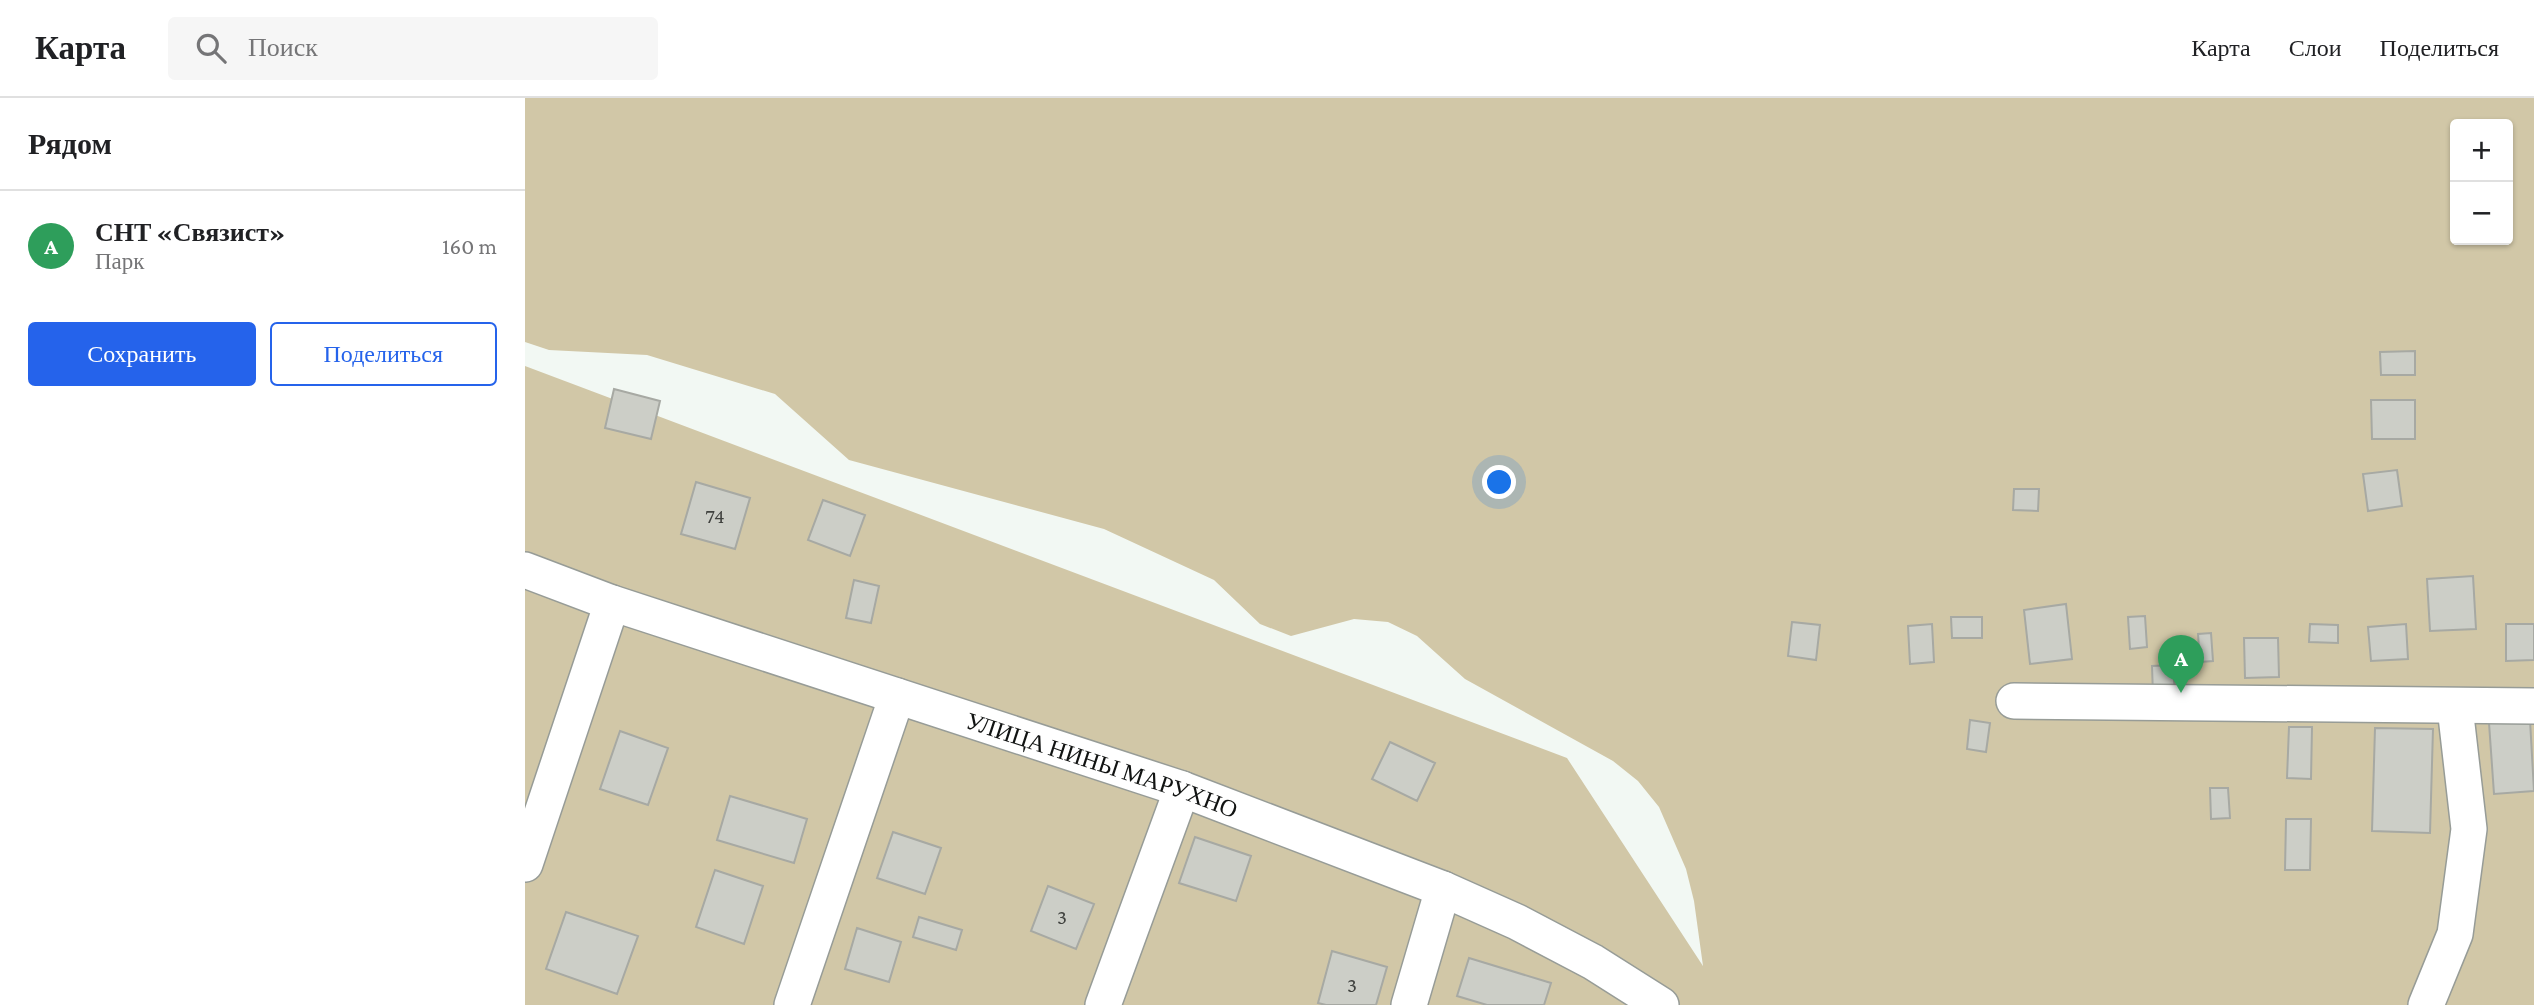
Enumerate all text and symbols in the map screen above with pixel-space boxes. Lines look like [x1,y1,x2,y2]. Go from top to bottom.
search box [168,17,658,80]
text: Карта [35,29,126,66]
icon: search [192,29,230,67]
text: Поиск [248,33,318,62]
text: Карта [2191,34,2251,61]
text: Слои [2289,34,2342,61]
text: Поделиться [2380,34,2499,61]
map controls [2450,119,2513,245]
button: + [2450,119,2513,182]
text: Рядом [28,127,112,160]
button: − [2450,182,2513,245]
text: СНТ «Связист» [95,218,285,247]
text: A [44,233,58,259]
text: 160 m [442,233,497,259]
text: Парк [95,248,145,274]
button: Сохранить [28,322,256,386]
button: Поделиться [270,322,497,386]
your location [1482,465,1516,499]
house number: 74 [705,504,725,528]
pin: A [2158,635,2204,693]
street label: УЛИЦА НИНЫ МАРУХНО [963,706,1242,823]
house number: 3 [1057,905,1067,929]
house number: 3 [1347,973,1357,997]

